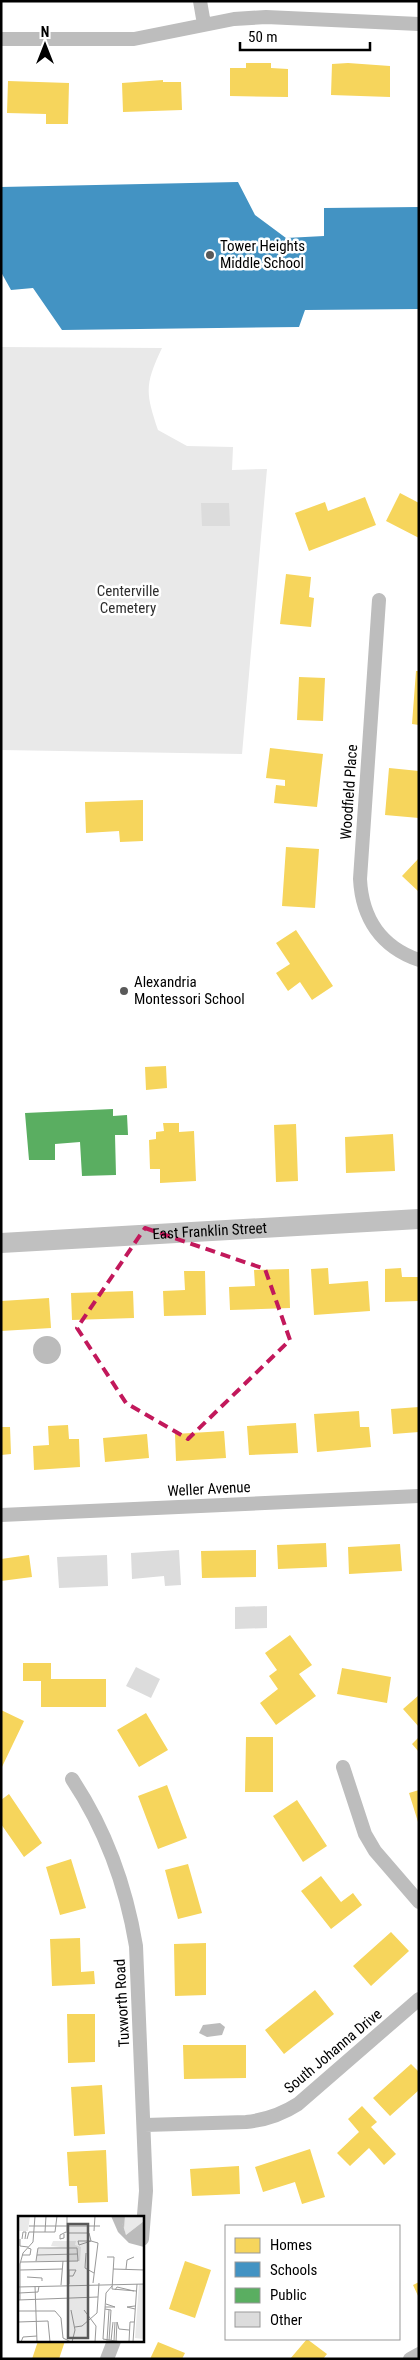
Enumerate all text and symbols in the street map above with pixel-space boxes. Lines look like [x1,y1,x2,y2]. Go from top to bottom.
north arrow [20,20,70,70]
scale bar [240,20,370,52]
text: N [41,24,49,40]
text: 50 m [248,28,278,46]
place label: Tower Heights Middle School [220,237,305,272]
marker: Tower Heights Middle School [204,249,216,261]
park label: Centerville Cemetery [97,582,159,617]
street label: Woodfield Place [337,744,361,840]
place label: Alexandria Montessori School [134,973,245,1008]
marker: Alexandria Montessori School [118,985,130,997]
street label: East Franklin Street [152,1219,267,1243]
street label: Weller Avenue [167,1478,251,1500]
street label: Tuxworth Road [111,1958,133,2048]
street label: South Johanna Drive [280,2005,386,2097]
inset map [18,2216,144,2342]
legend [225,2225,400,2340]
text: Homes [270,2236,312,2254]
text: Schools [270,2261,317,2279]
text: Public [270,2286,307,2304]
text: Other [270,2311,303,2329]

